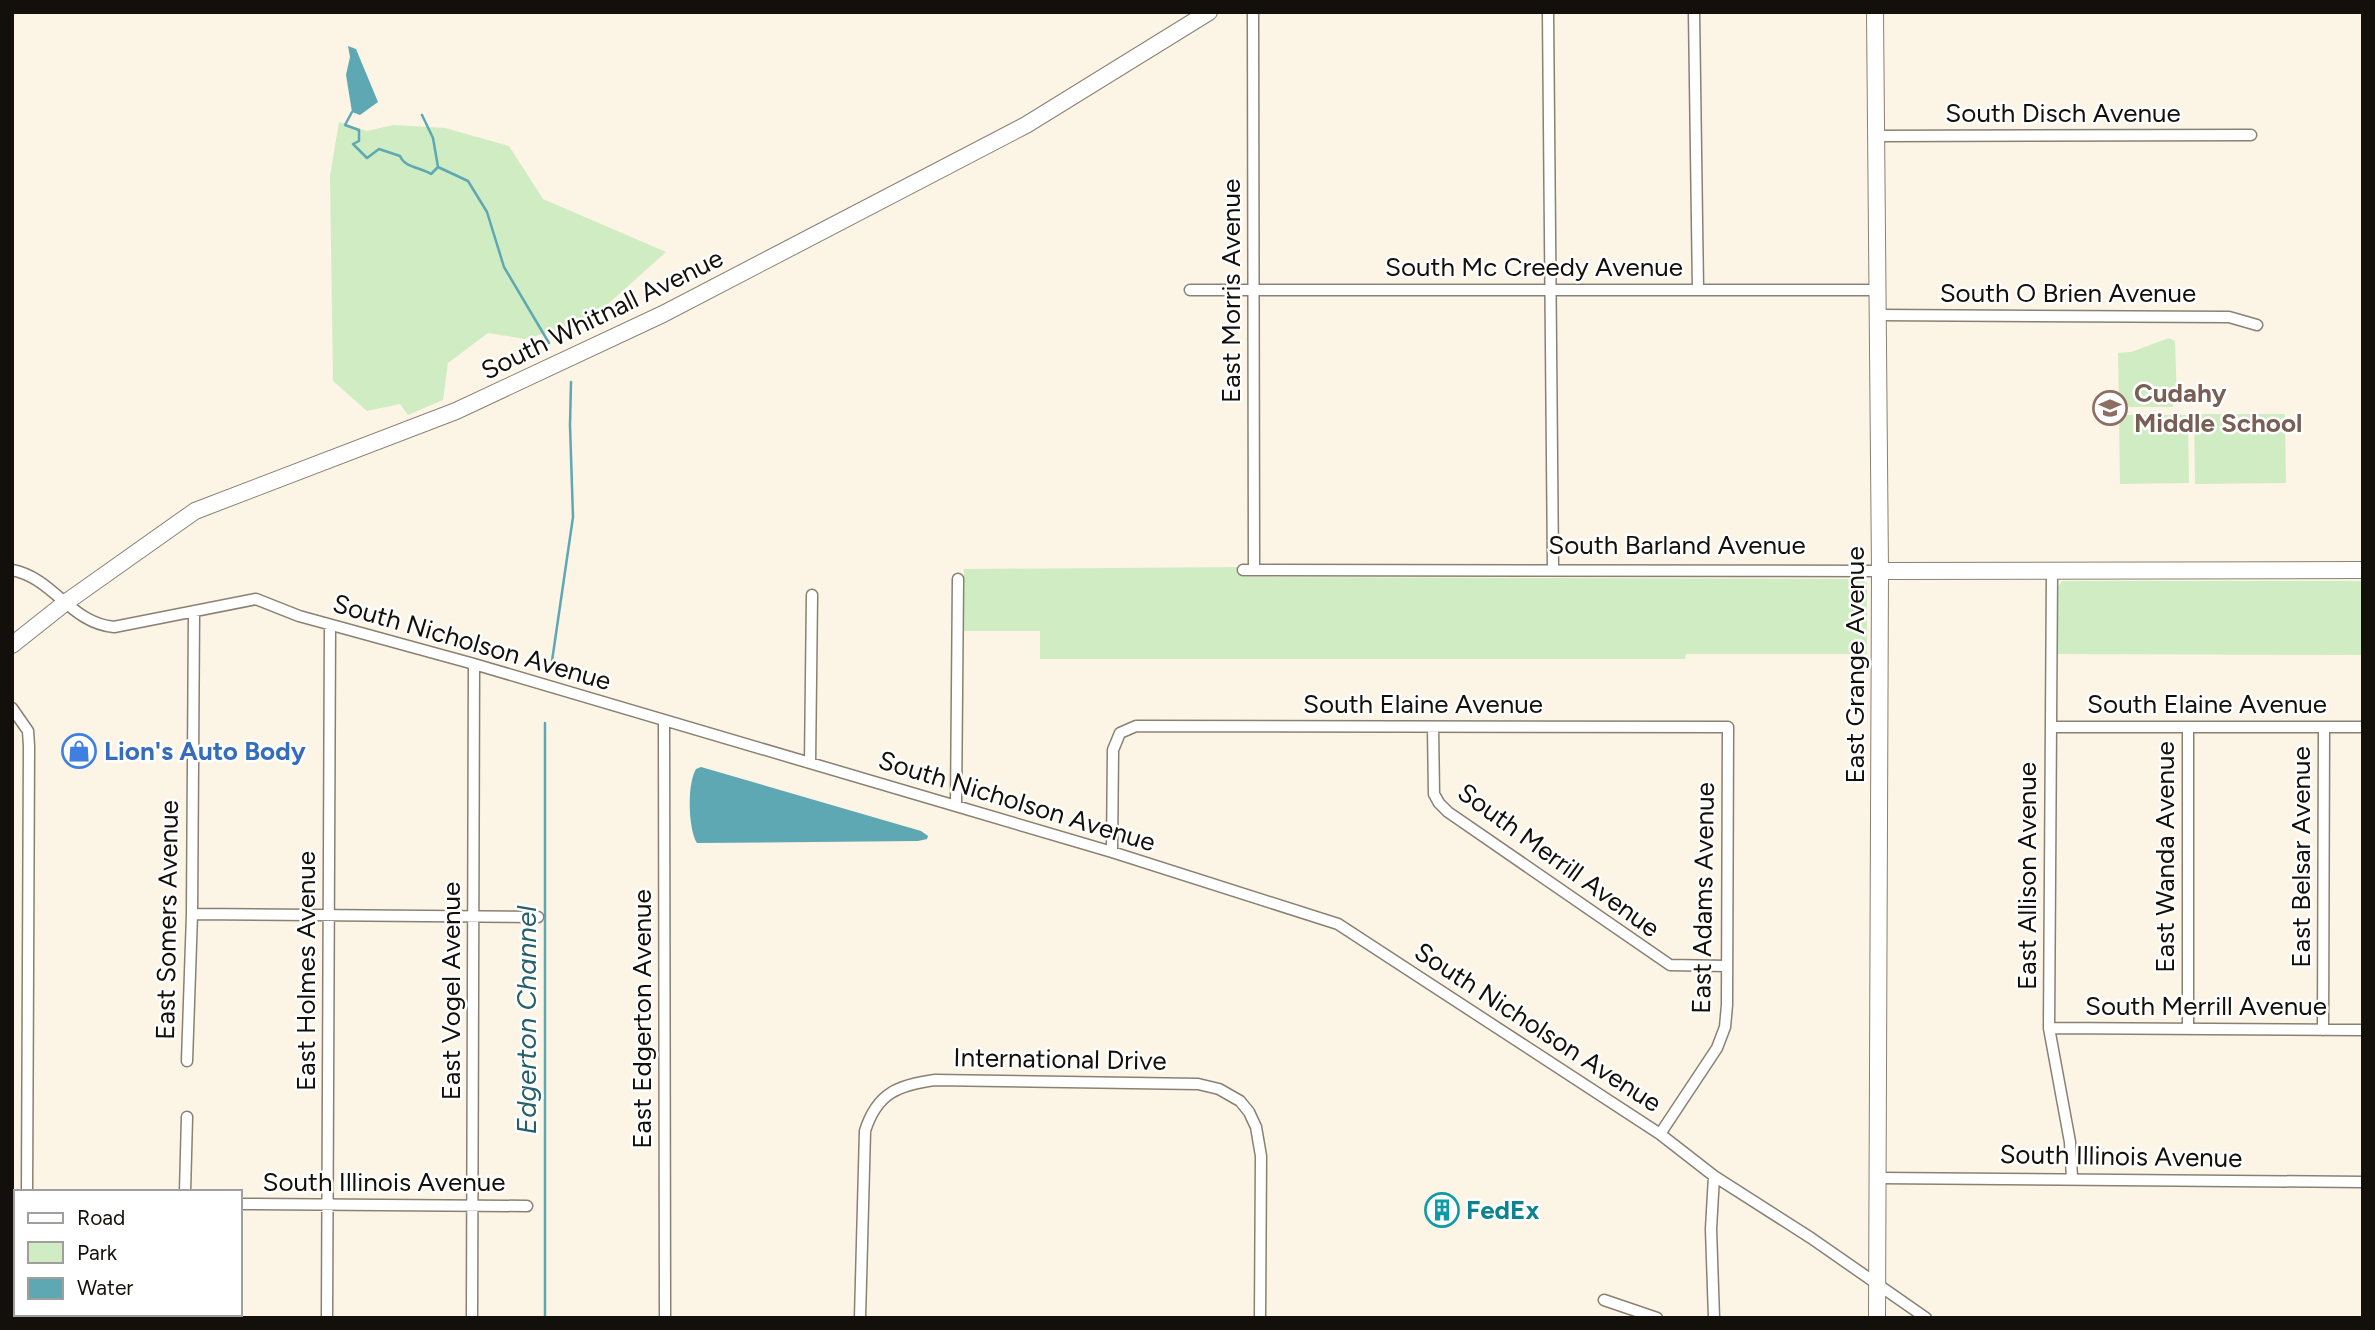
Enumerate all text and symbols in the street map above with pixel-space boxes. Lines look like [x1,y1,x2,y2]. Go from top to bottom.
street label: South Disch Avenue [1945,97,2181,129]
street label: East Morris Avenue [1215,179,1247,403]
street label: South Whitnall Avenue [476,241,728,387]
street label: South Mc Creedy Avenue [1385,251,1683,283]
street label: South O Brien Avenue [1940,277,2196,309]
place label: Cudahy Middle School [2134,377,2302,439]
school or university icon: Cudahy Middle School [2091,389,2129,427]
street label: South Barland Avenue [1548,529,1806,561]
street label: East Grange Avenue [1839,546,1871,784]
street label: South Nicholson Avenue [329,587,615,697]
street label: South Elaine Avenue [1303,688,1543,720]
street label: South Elaine Avenue [2087,688,2327,720]
shop icon: Lion's Auto Body [60,732,98,770]
place label: Lion's Auto Body [104,735,306,767]
street label: East Wanda Avenue [2149,741,2181,973]
street label: South Nicholson Avenue [875,744,1159,858]
street label: East Belsar Avenue [2285,746,2317,968]
street label: East Allison Avenue [2011,762,2043,990]
street label: South Merrill Avenue [1452,776,1666,944]
street label: East Adams Avenue [1685,782,1721,1014]
street label: East Somers Avenue [149,800,185,1040]
street label: East Holmes Avenue [290,851,322,1091]
street label: East Vogel Avenue [435,882,467,1100]
street label: East Edgerton Avenue [626,889,658,1149]
water label: Edgerton Channel [509,905,543,1134]
street label: South Nicholson Avenue [1409,935,1667,1119]
street label: South Merrill Avenue [2085,990,2327,1022]
street label: International Drive [953,1041,1167,1077]
street label: South Illinois Avenue [1999,1138,2243,1174]
street label: South Illinois Avenue [263,1166,505,1198]
legend [14,1190,242,1316]
building icon: FedEx [1423,1191,1461,1229]
place label: FedEx [1466,1194,1539,1226]
text: Road [77,1205,125,1230]
text: Park [77,1240,118,1265]
text: Water [77,1275,133,1300]

